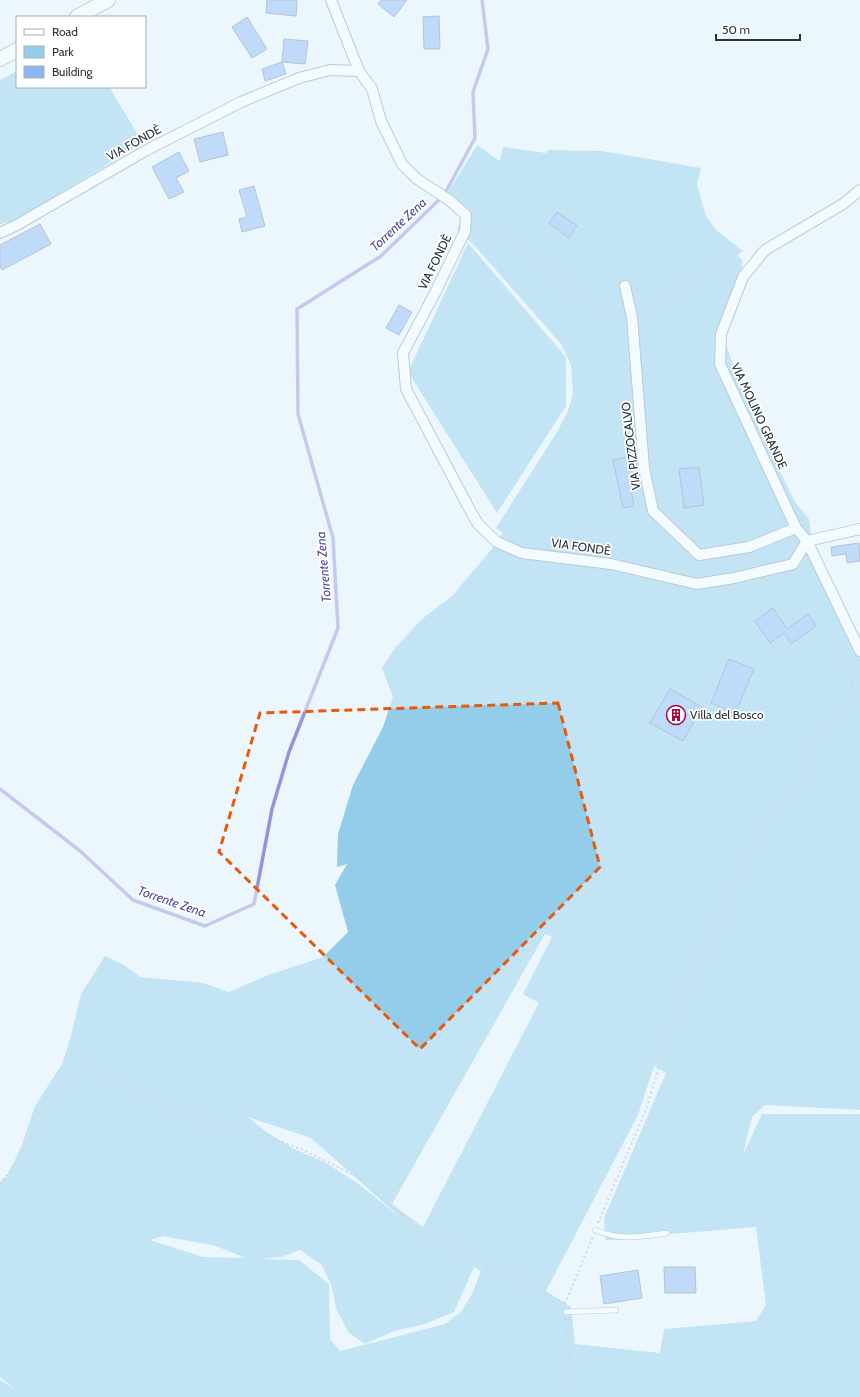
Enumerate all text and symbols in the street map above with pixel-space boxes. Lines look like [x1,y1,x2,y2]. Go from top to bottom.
legend [16,16,146,88]
scale bar [716,16,800,42]
text: 50 m [722,22,750,37]
text: Road [52,24,78,39]
text: Park [52,44,74,59]
text: Building [52,64,94,79]
street label: VIA FONDÈ [104,121,164,164]
water label: Torrente Zena [366,194,430,254]
street label: VIA FONDÈ [415,231,455,292]
street label: VIA MOLINO GRANDE [728,360,791,472]
street label: VIA PIZZOCALVO [618,401,643,491]
water label: Torrente Zena [312,531,334,603]
street label: VIA FONDÈ [550,535,612,558]
building icon: Villa del Bosco [665,704,687,726]
place label: Villa del Bosco [690,707,764,722]
water label: Torrente Zena [136,882,208,920]

